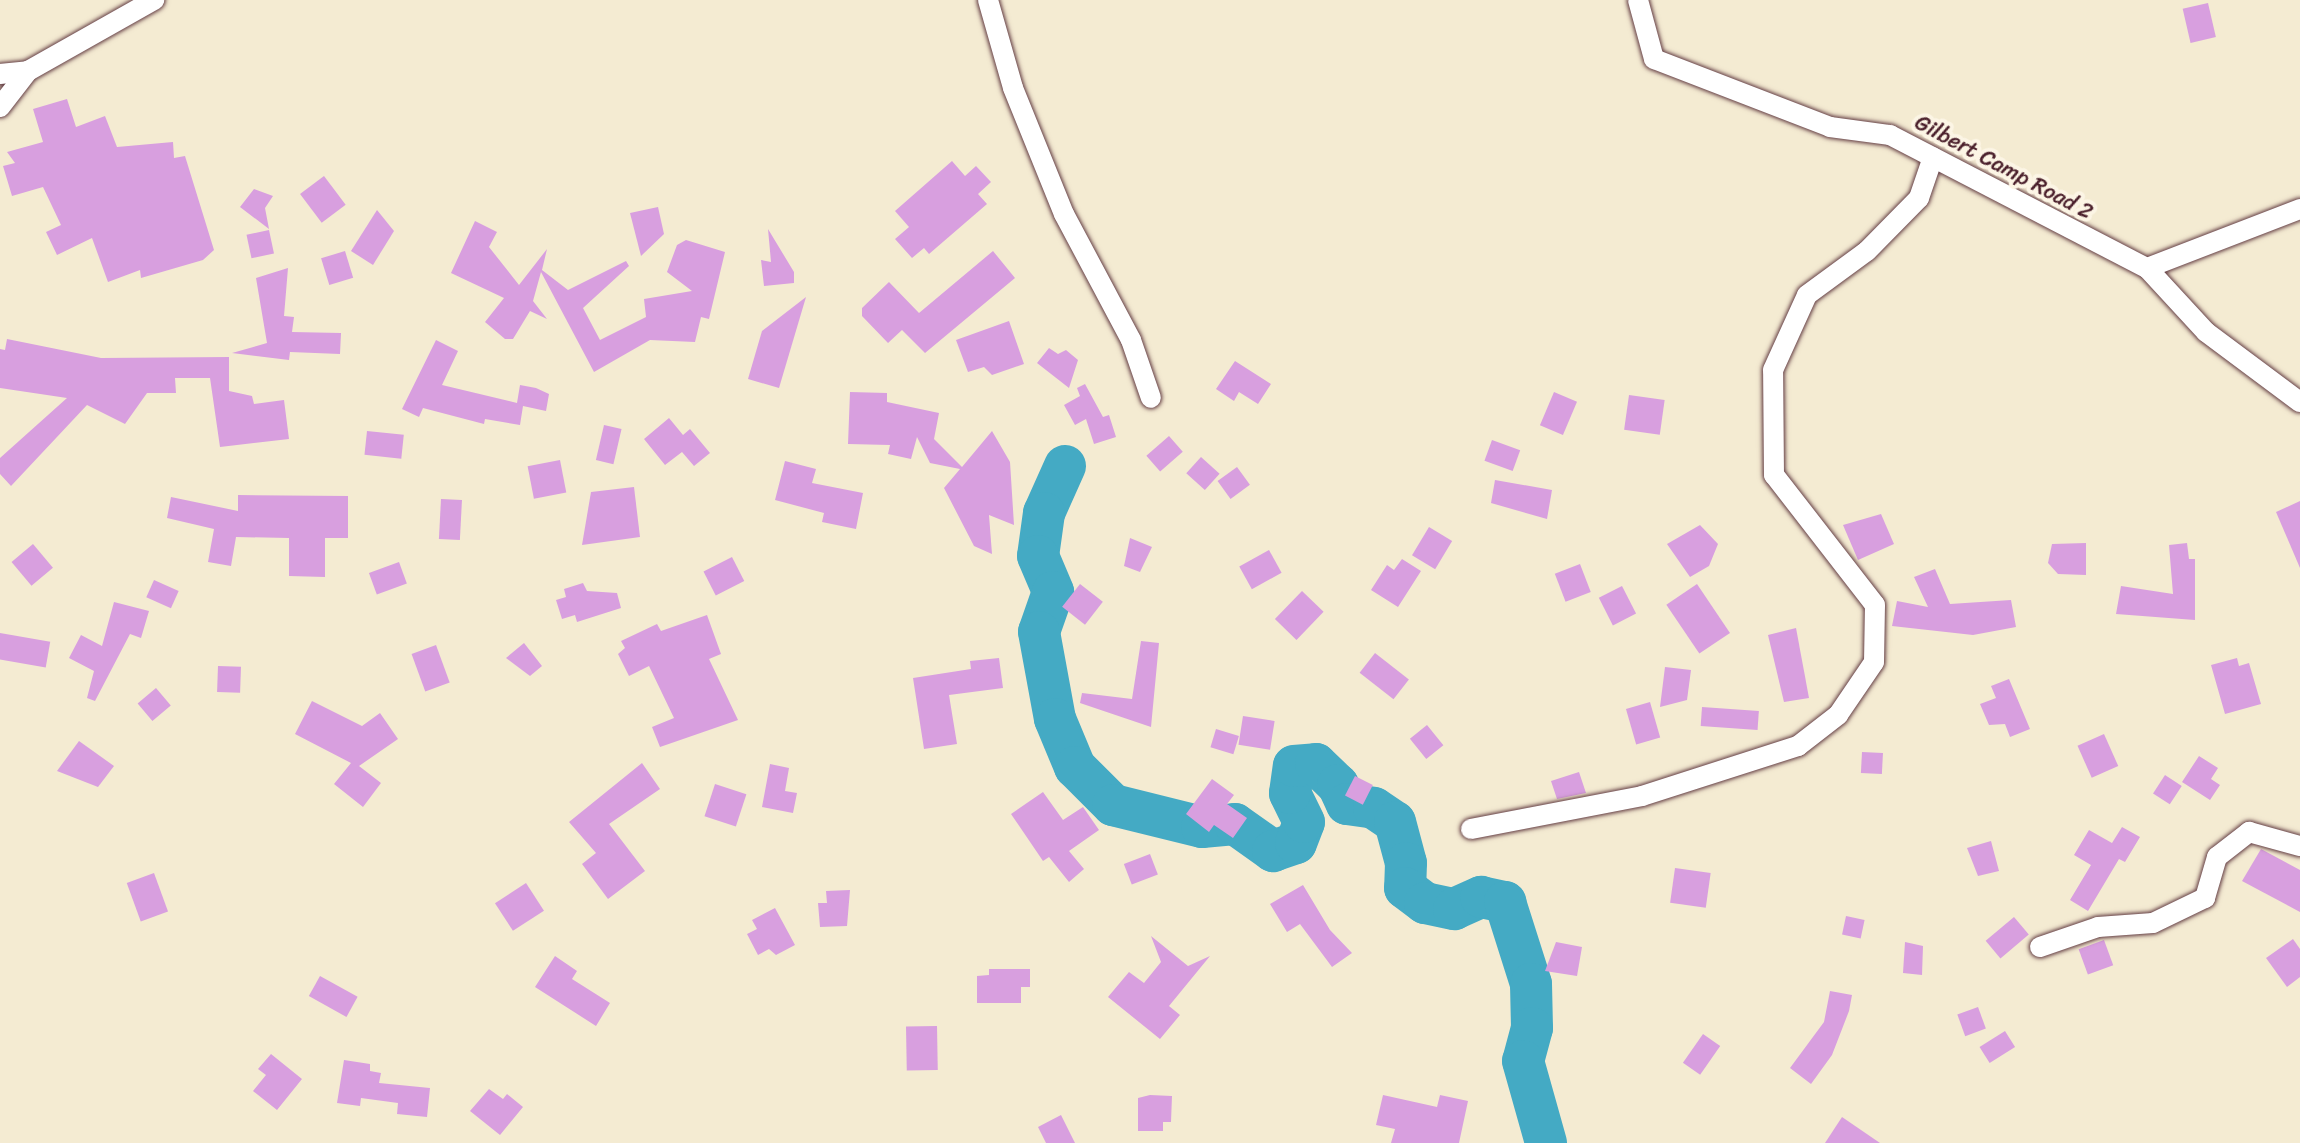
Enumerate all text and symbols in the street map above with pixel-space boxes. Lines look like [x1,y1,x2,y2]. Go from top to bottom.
street label: Gilbert Camp Road 2 [1910,109,2098,225]

